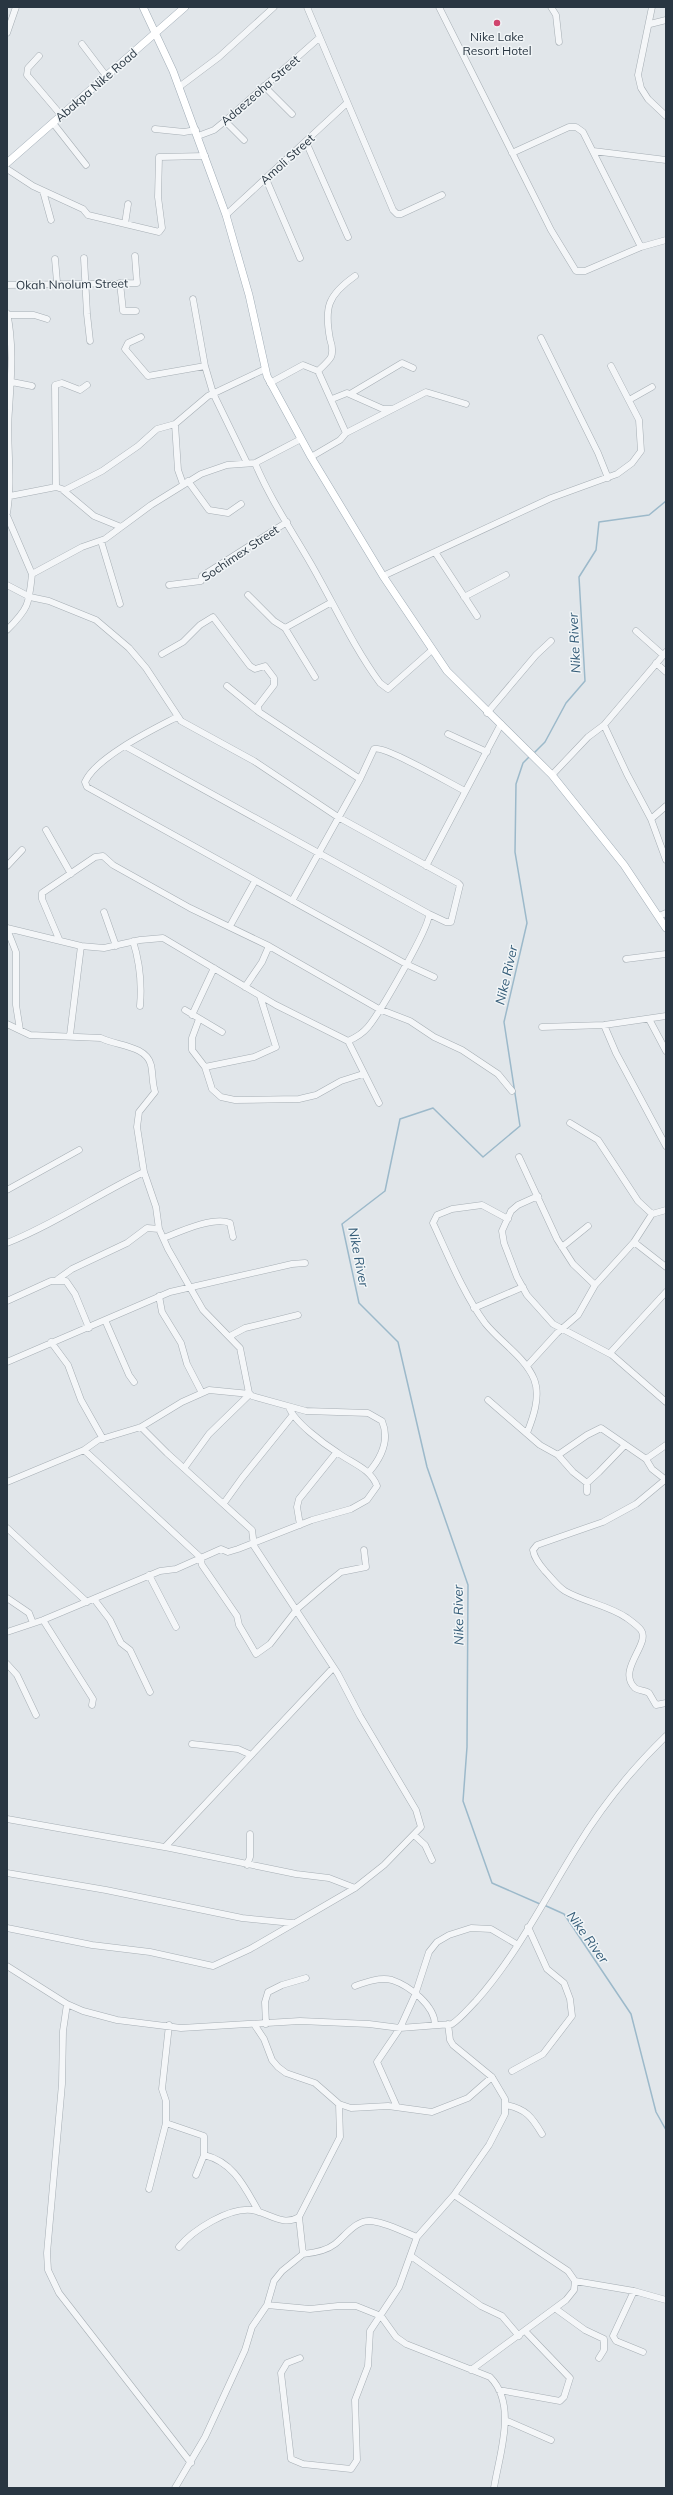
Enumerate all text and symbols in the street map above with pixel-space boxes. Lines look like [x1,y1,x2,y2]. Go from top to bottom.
marker: Nike Lake Resort Hotel [492,18,502,28]
place label: Nike Lake Resort Hotel [462,29,532,58]
street label: Abakpa Nike Road [52,45,140,125]
street label: Adaezeoha Street [217,52,303,128]
street label: Amoli Street [257,131,317,187]
street label: Okah Nnolum Street [16,276,128,292]
street label: Sochimex Street [199,522,281,584]
water label: Nike River [564,611,584,674]
water label: Nike River [491,942,521,1006]
water label: Nike River [345,1226,373,1289]
water label: Nike River [449,1583,467,1645]
water label: Nike River [564,1908,613,1967]

